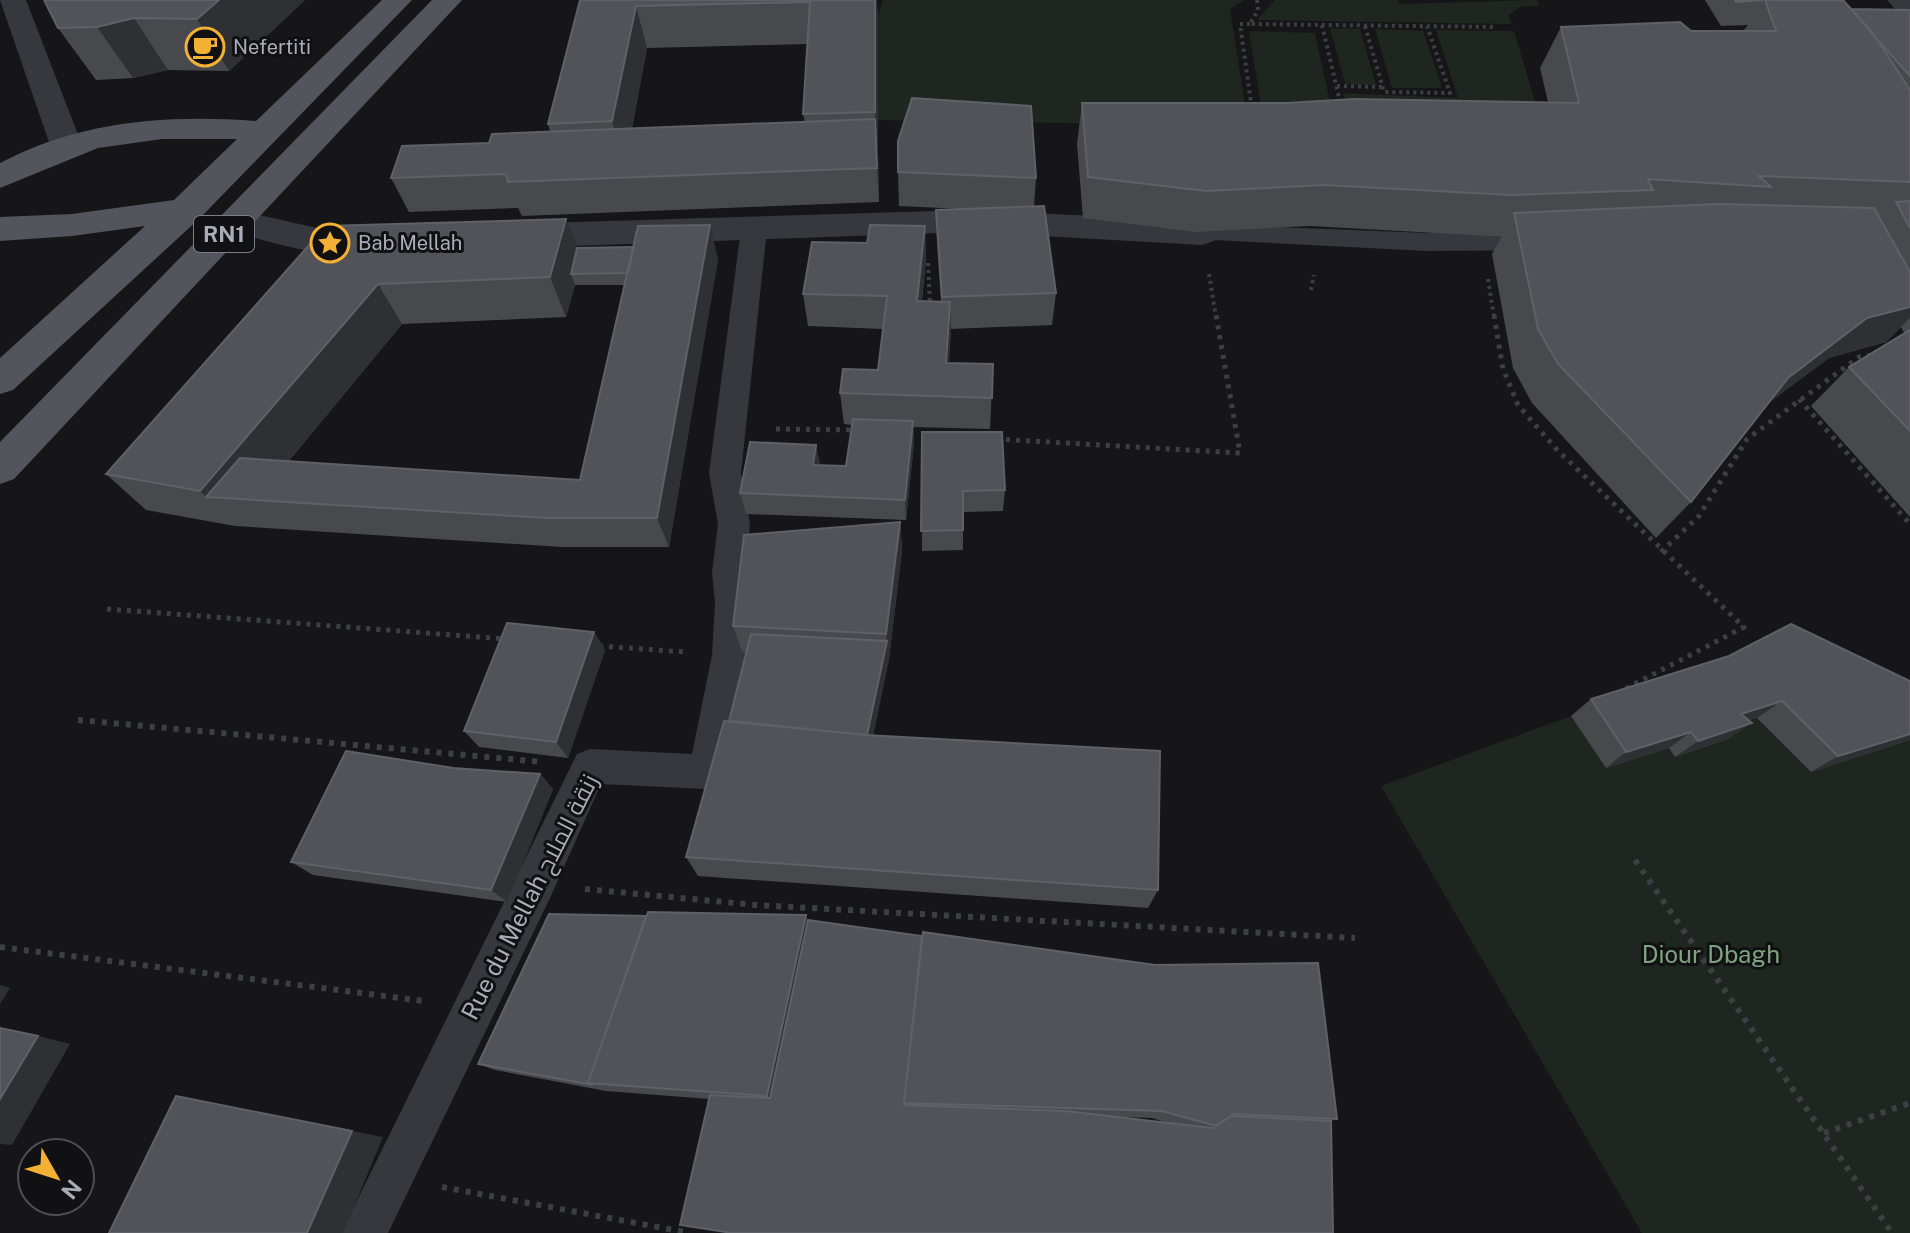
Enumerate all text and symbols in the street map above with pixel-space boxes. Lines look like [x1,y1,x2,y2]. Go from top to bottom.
cafe icon: Nefertiti [184,26,226,68]
place label: Nefertiti [233,35,311,59]
road number: RN1 [194,216,254,252]
place icon: Bab Mellah [309,222,351,264]
place label: Bab Mellah [358,231,462,255]
street label: Rue du Mellah زنقة الملاح [455,769,606,1025]
park label: Diour Dbagh [1642,940,1780,968]
north arrow [16,1137,96,1217]
text: N [56,1175,87,1204]

